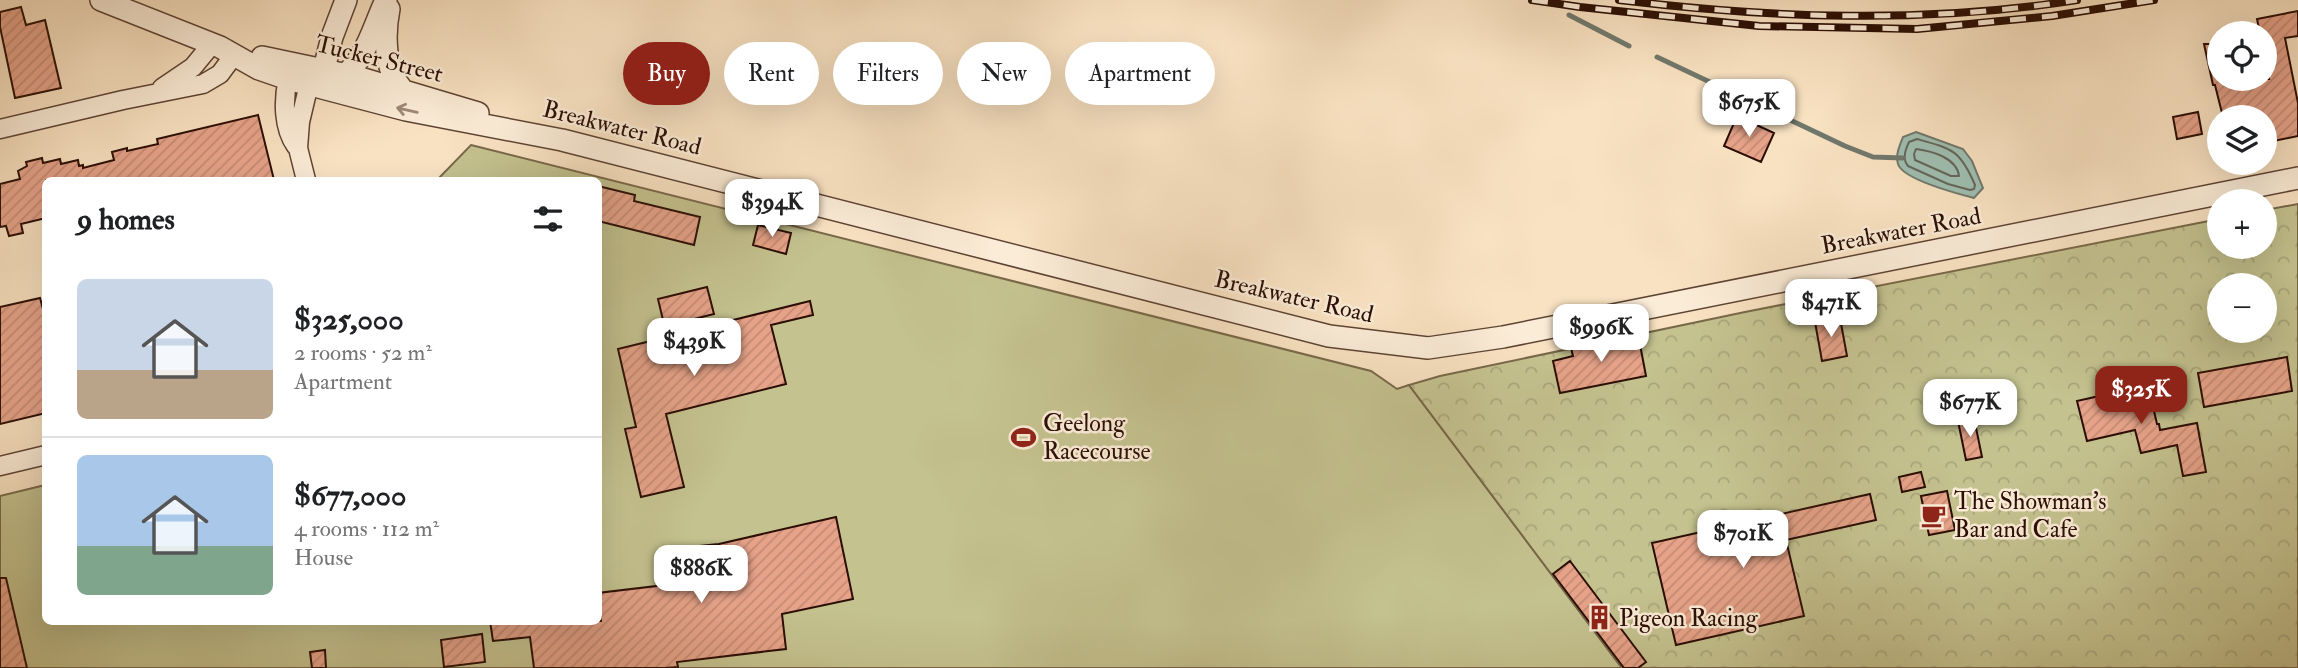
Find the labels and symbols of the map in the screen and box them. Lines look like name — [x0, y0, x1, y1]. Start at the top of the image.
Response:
street label: Tucker Street — [312, 28, 446, 90]
pin: $675K — [1700, 80, 1798, 139]
street label: Breakwater Road — [540, 93, 705, 163]
one-way arrow — [396, 103, 419, 116]
pin: $394K — [723, 180, 821, 239]
street label: Breakwater Road — [1818, 200, 1984, 262]
street label: Breakwater Road — [1211, 264, 1377, 330]
pin: $471K — [1782, 280, 1880, 339]
pin: $996K — [1552, 304, 1650, 364]
pin: $439K — [645, 318, 743, 378]
pin: $325K — [2092, 366, 2190, 426]
pin: $677K — [1921, 380, 2019, 439]
place label: Geelong Racecourse — [1043, 408, 1151, 467]
sports icon: Geelong Racecourse — [1009, 423, 1037, 451]
place label: The Showman's Bar and Cafe — [1954, 486, 2106, 545]
cafe icon: The Showman's Bar and Cafe — [1920, 501, 1948, 529]
pin: $701K — [1694, 510, 1792, 570]
pin: $886K — [652, 546, 750, 605]
place label: Pigeon Racing — [1619, 603, 1759, 634]
building icon: Pigeon Racing — [1585, 604, 1613, 632]

